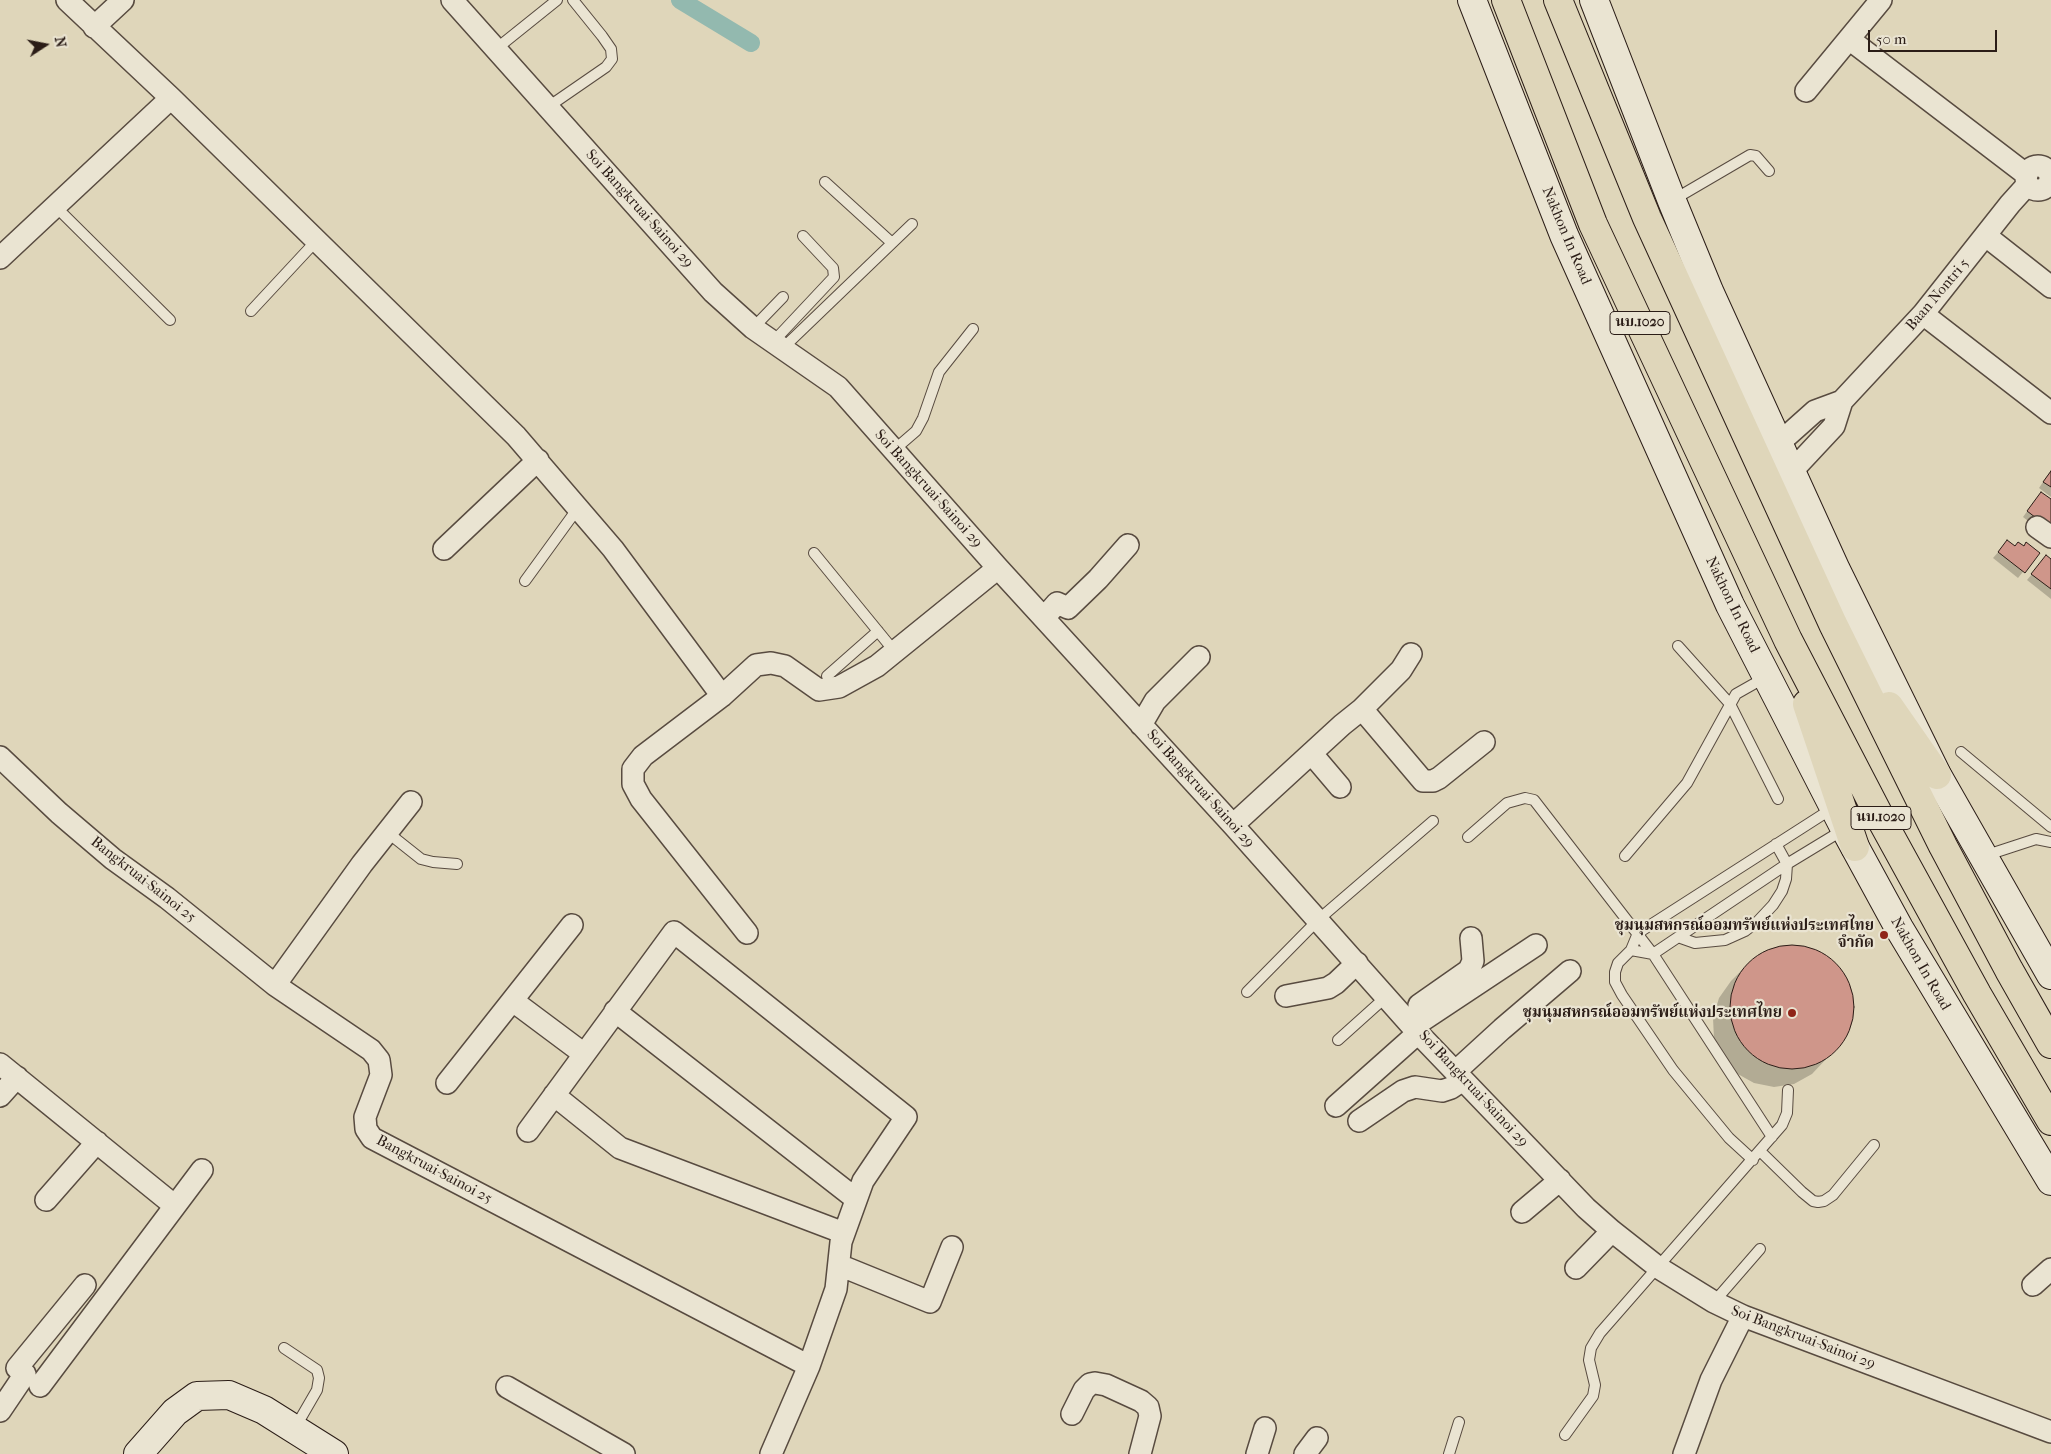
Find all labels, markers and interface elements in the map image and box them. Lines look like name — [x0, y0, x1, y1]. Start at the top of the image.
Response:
north arrow — [20, 20, 70, 70]
scale bar — [1871, 20, 2000, 52]
text: 50 m — [1876, 30, 1906, 48]
text: N — [51, 35, 70, 49]
street label: Soi Bangkruai-Sainoi 29 — [581, 146, 697, 272]
street label: Nakhon In Road — [1537, 184, 1595, 288]
street label: Baan Nontri 5 — [1903, 255, 1973, 335]
road number: นบ.1020 — [1610, 312, 1670, 334]
street label: Soi Bangkruai-Sainoi 29 — [870, 426, 986, 552]
street label: Nakhon In Road — [1701, 554, 1763, 656]
street label: Soi Bangkruai-Sainoi 29 — [1142, 726, 1258, 852]
road number: นบ.1020 — [1851, 806, 1911, 830]
street label: Bangkruai-Sainoi 25 — [87, 833, 199, 927]
street label: Nakhon In Road — [1886, 914, 1954, 1014]
place label: ชุมนุมสหกรณ์ออมทรัพย์แห่งประเทศไทย จำกัด — [1615, 917, 1874, 952]
marker: ชุมนุมสหกรณ์ออมทรัพย์แห่งประเทศไทย จำกัด — [1878, 929, 1890, 941]
place label: ชุมนุมสหกรณ์ออมทรัพย์แห่งประเทศไทย — [1523, 1004, 1782, 1022]
marker: ชุมนุมสหกรณ์ออมทรัพย์แห่งประเทศไทย — [1786, 1007, 1798, 1019]
street label: Soi Bangkruai-Sainoi 29 — [1414, 1027, 1532, 1151]
street label: Bangkruai-Sainoi 25 — [373, 1132, 495, 1208]
street label: Soi Bangkruai-Sainoi 29 — [1728, 1302, 1878, 1374]

